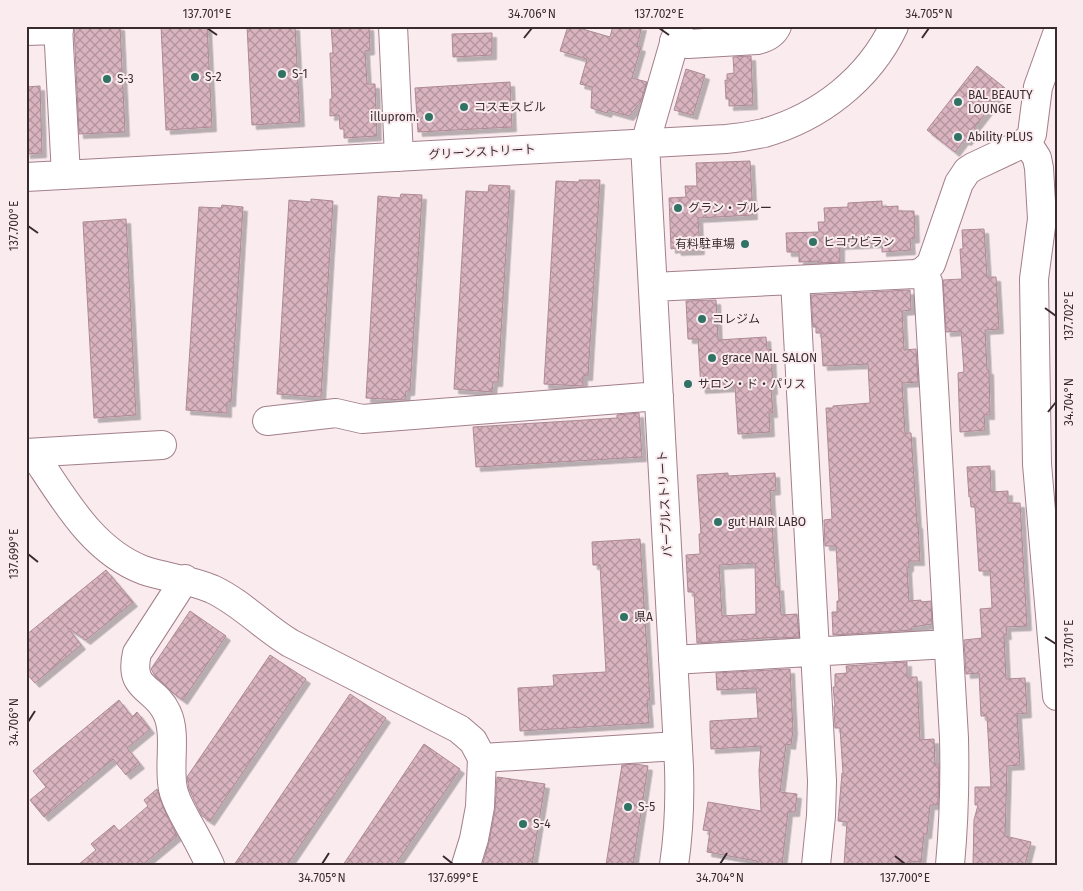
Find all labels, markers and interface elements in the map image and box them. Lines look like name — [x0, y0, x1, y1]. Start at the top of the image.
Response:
text: 137.701°E — [183, 7, 231, 21]
text: 34.706°N — [508, 7, 556, 21]
text: 137.702°E — [634, 7, 684, 21]
text: 34.705°N — [905, 7, 953, 21]
place label: S-1 — [292, 67, 308, 81]
marker: S-1 — [276, 68, 288, 80]
place label: S-2 — [205, 70, 222, 84]
marker: S-2 — [189, 71, 201, 83]
place label: S-3 — [117, 72, 134, 86]
marker: S-3 — [101, 73, 113, 85]
place label: BAL BEAUTY LOUNGE — [968, 88, 1033, 116]
marker: BAL BEAUTY LOUNGE — [952, 96, 964, 108]
place label: コスモスビル — [474, 100, 546, 114]
marker: コスモスビル — [458, 101, 470, 113]
place label: illuprom. — [370, 110, 419, 124]
marker: illuprom. — [423, 111, 435, 123]
place label: Ability PLUS — [968, 130, 1033, 144]
marker: Ability PLUS — [952, 131, 964, 143]
street label: グリーンストリート — [428, 142, 536, 162]
text: 137.700°E — [7, 201, 21, 251]
place label: グラン・ブルー — [688, 201, 772, 215]
marker: グラン・ブルー — [672, 202, 684, 214]
place label: ヒコウビラン — [823, 235, 895, 249]
marker: ヒコウビラン — [807, 236, 819, 248]
place label: 有料駐車場 — [675, 237, 735, 251]
marker: 有料駐車場 — [739, 238, 751, 250]
text: 137.702°E — [1062, 291, 1076, 341]
place label: コレジム — [712, 312, 760, 326]
marker: コレジム — [696, 313, 708, 325]
place label: grace NAIL SALON — [722, 351, 817, 365]
marker: grace NAIL SALON — [706, 352, 718, 364]
place label: サロン・ド・パリス — [698, 377, 806, 391]
marker: サロン・ド・パリス — [682, 378, 694, 390]
text: 34.704°N — [1062, 378, 1076, 426]
street label: パープルストリート — [655, 450, 675, 558]
place label: gut HAIR LABO — [728, 515, 806, 529]
marker: gut HAIR LABO — [712, 516, 724, 528]
text: 137.699°E — [7, 529, 21, 579]
place label: 県A — [634, 610, 653, 624]
marker: 県A — [618, 611, 630, 623]
text: 137.701°E — [1062, 620, 1076, 668]
text: 34.706°N — [7, 698, 21, 746]
place label: S-5 — [638, 800, 655, 814]
marker: S-5 — [622, 801, 634, 813]
place label: S-4 — [533, 817, 551, 831]
marker: S-4 — [517, 818, 529, 830]
text: 34.705°N — [298, 871, 346, 885]
text: 137.699°E — [428, 871, 478, 885]
text: 34.704°N — [696, 871, 744, 885]
text: 137.700°E — [880, 871, 930, 885]

